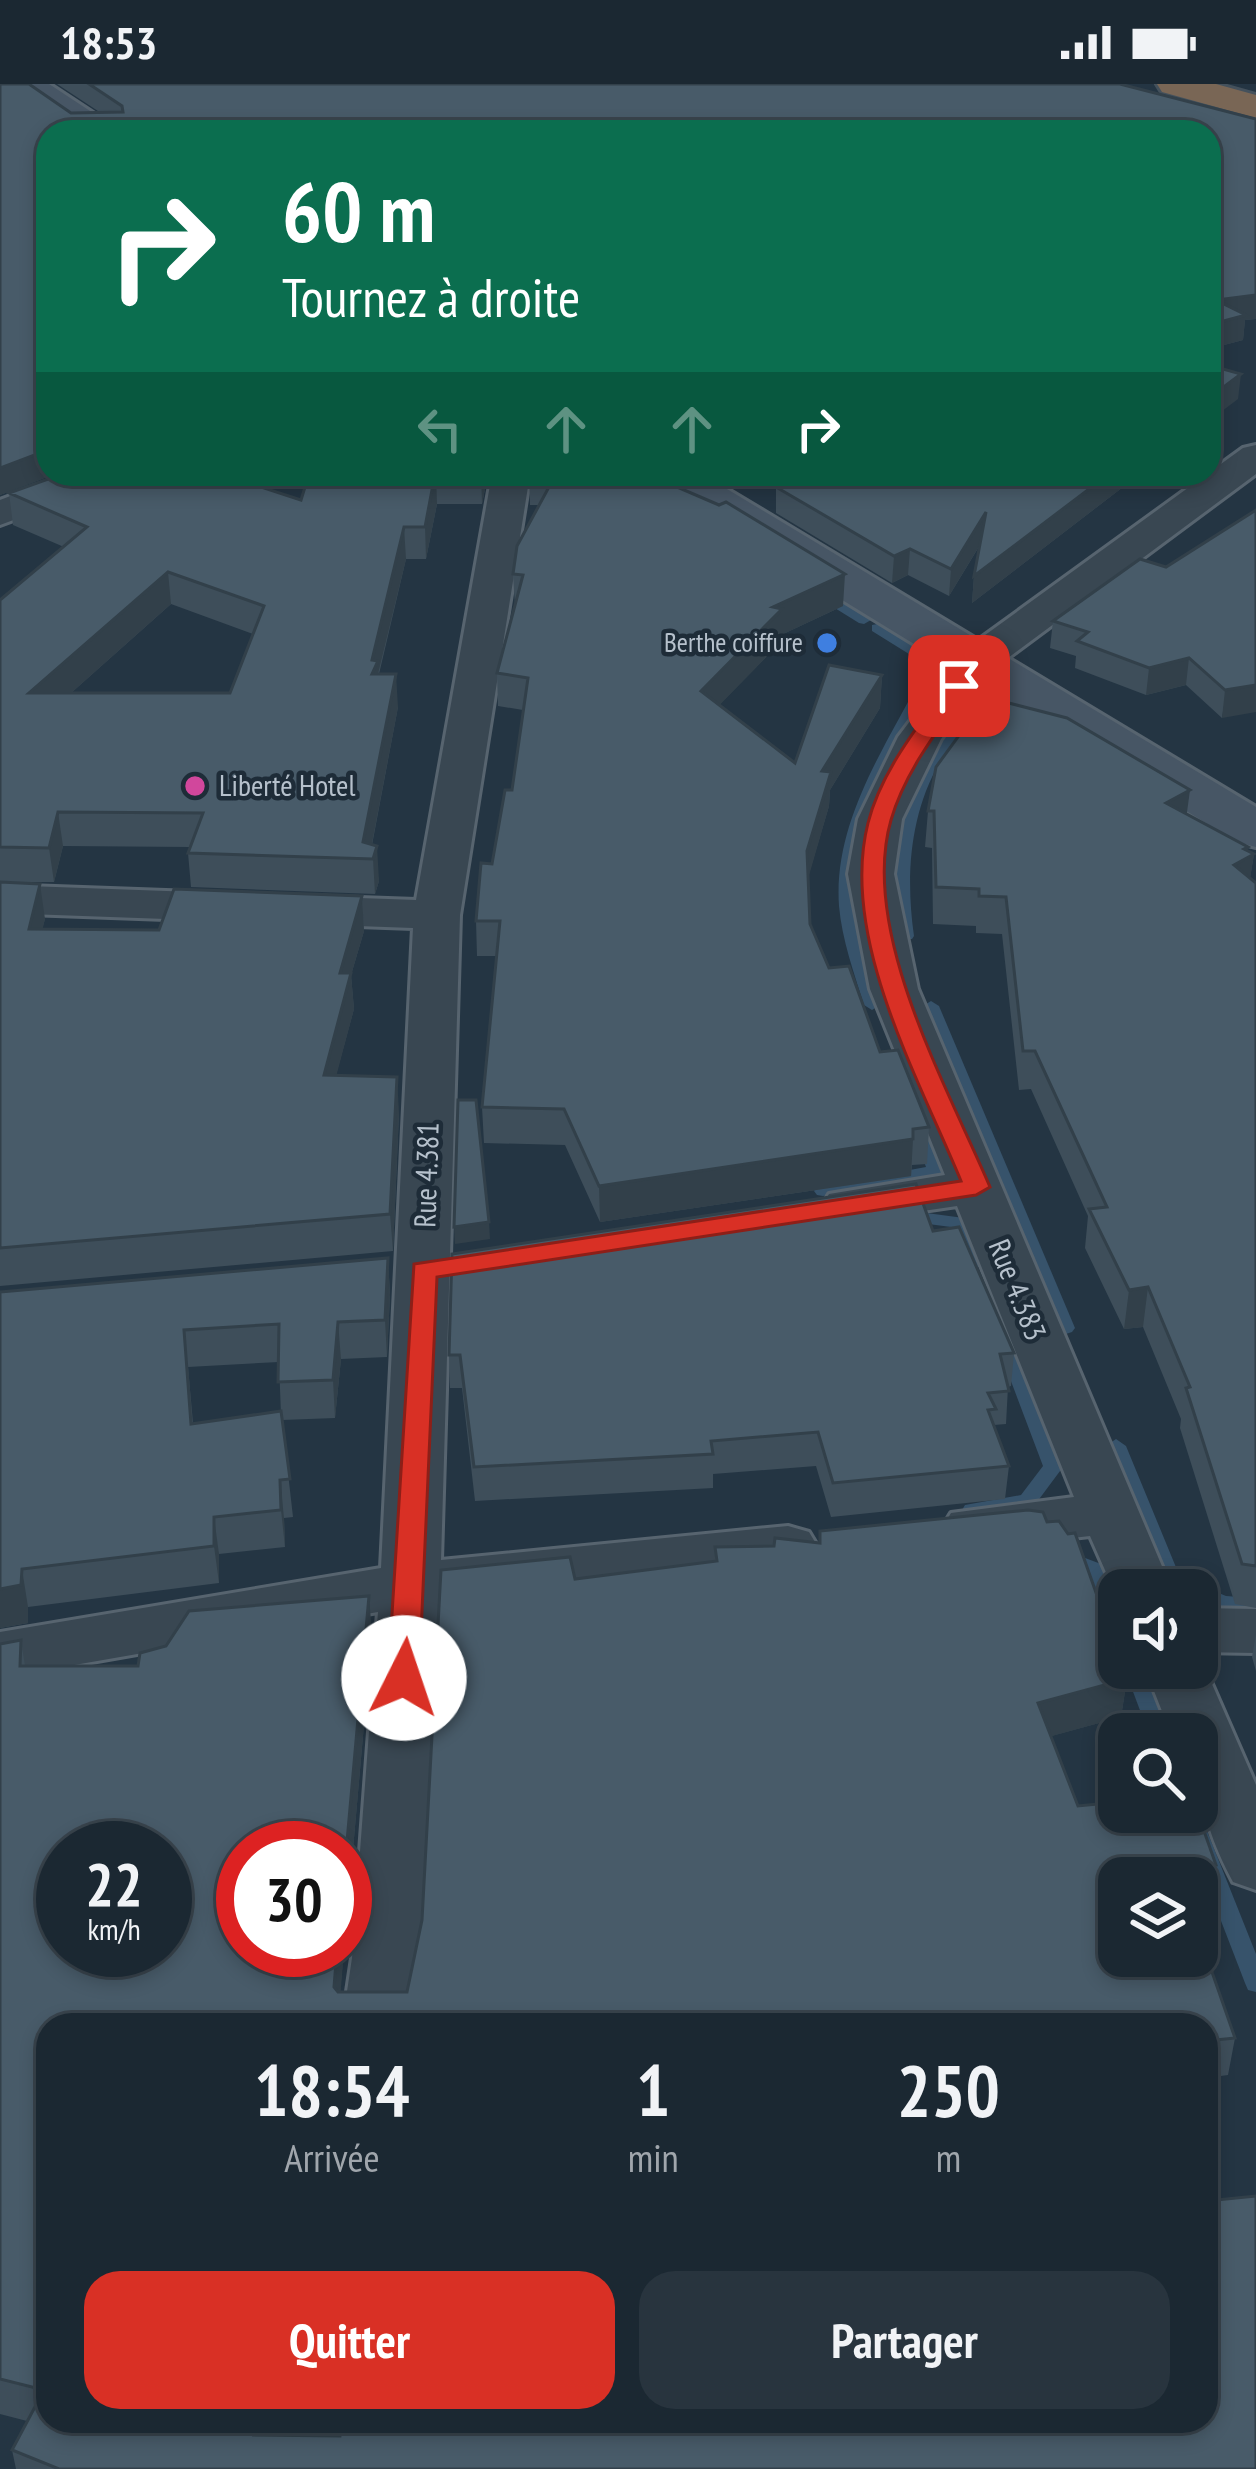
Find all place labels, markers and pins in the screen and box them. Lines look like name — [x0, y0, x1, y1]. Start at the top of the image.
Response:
place label: Berthe coiffure — [664, 625, 803, 659]
marker: Berthe coiffure — [814, 630, 840, 656]
pin — [908, 635, 1010, 737]
place label: Liberté Hotel — [219, 765, 356, 804]
marker: Liberté Hotel — [182, 773, 208, 799]

